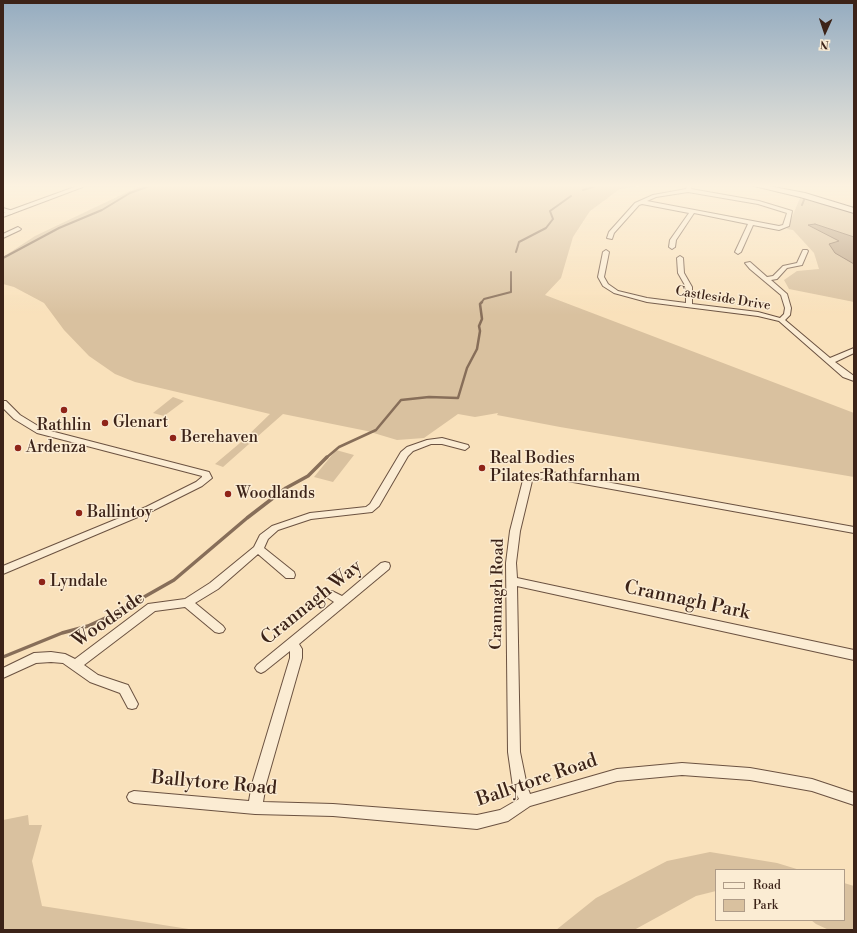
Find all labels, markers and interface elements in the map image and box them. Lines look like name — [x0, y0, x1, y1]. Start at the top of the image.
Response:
north arrow — [805, 12, 845, 52]
text: N — [820, 37, 829, 51]
street label: Castleside Drive — [674, 284, 772, 314]
marker: Rathlin — [59, 405, 69, 415]
place label: Glenart — [113, 413, 168, 433]
place label: Rathlin — [37, 416, 91, 436]
marker: Glenart — [100, 418, 110, 428]
place label: Berehaven — [181, 428, 258, 448]
marker: Berehaven — [168, 433, 178, 443]
place label: Ardenza — [26, 438, 86, 458]
marker: Ardenza — [13, 443, 23, 453]
place label: Real Bodies Pilates Rathfarnham — [490, 449, 640, 487]
marker: Real Bodies Pilates Rathfarnham — [477, 463, 487, 473]
place label: Woodlands — [236, 484, 315, 504]
marker: Woodlands — [223, 489, 233, 499]
place label: Ballintoy — [87, 503, 153, 523]
marker: Ballintoy — [74, 508, 84, 518]
street label: Crannagh Road — [487, 538, 509, 650]
street label: Crannagh Way — [257, 555, 367, 651]
place label: Lyndale — [50, 572, 108, 592]
marker: Lyndale — [37, 577, 47, 587]
street label: Crannagh Park — [622, 577, 752, 625]
street label: Woodside — [68, 587, 150, 653]
street label: Ballytore Road — [474, 750, 600, 812]
street label: Ballytore Road — [150, 767, 278, 801]
legend — [715, 869, 845, 921]
text: Road — [753, 878, 781, 893]
text: Park — [753, 898, 778, 913]

